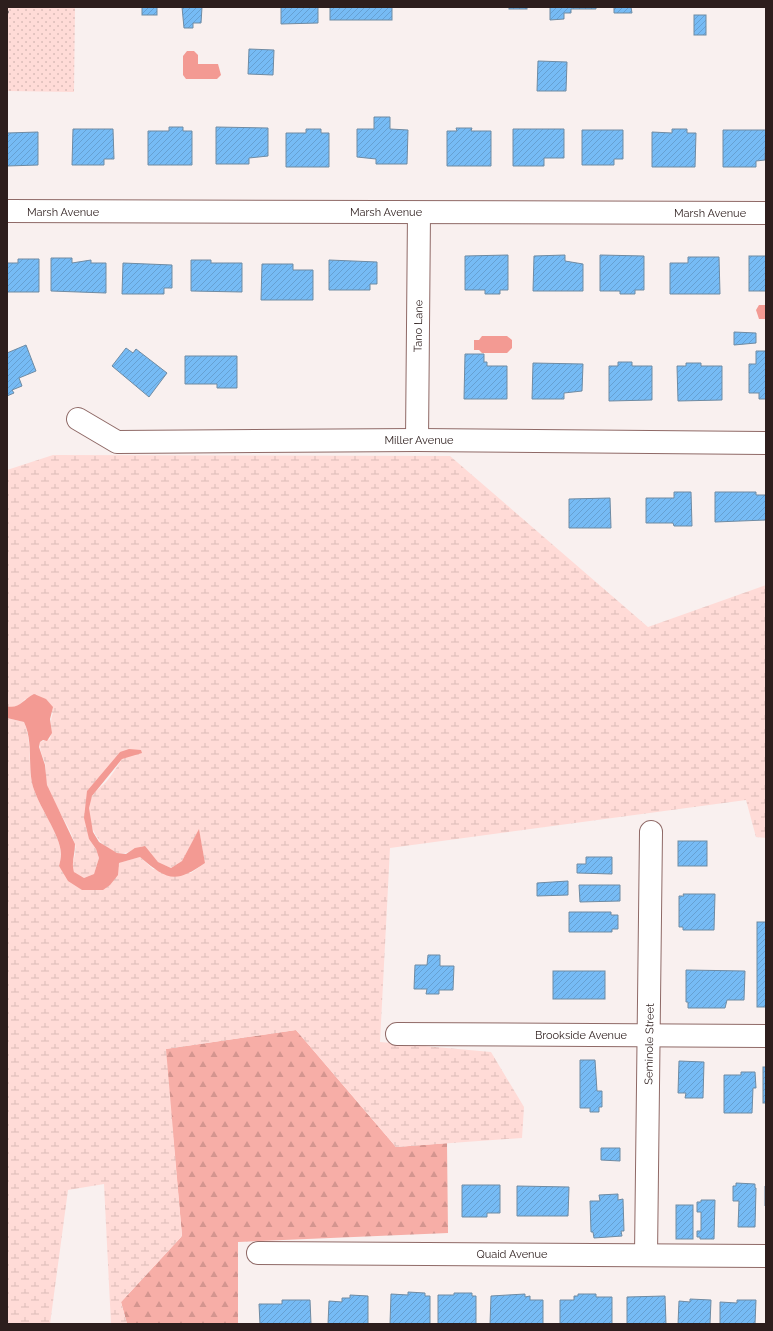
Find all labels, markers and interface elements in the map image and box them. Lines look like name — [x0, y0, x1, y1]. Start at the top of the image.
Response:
street label: Marsh Avenue — [27, 206, 100, 219]
street label: Marsh Avenue — [350, 206, 423, 219]
street label: Marsh Avenue — [674, 207, 747, 220]
street label: Tano Lane — [412, 299, 425, 352]
street label: Miller Avenue — [384, 434, 454, 447]
street label: Seminole Street — [642, 1003, 657, 1085]
street label: Brookside Avenue — [535, 1029, 628, 1042]
street label: Quaid Avenue — [476, 1248, 548, 1261]

